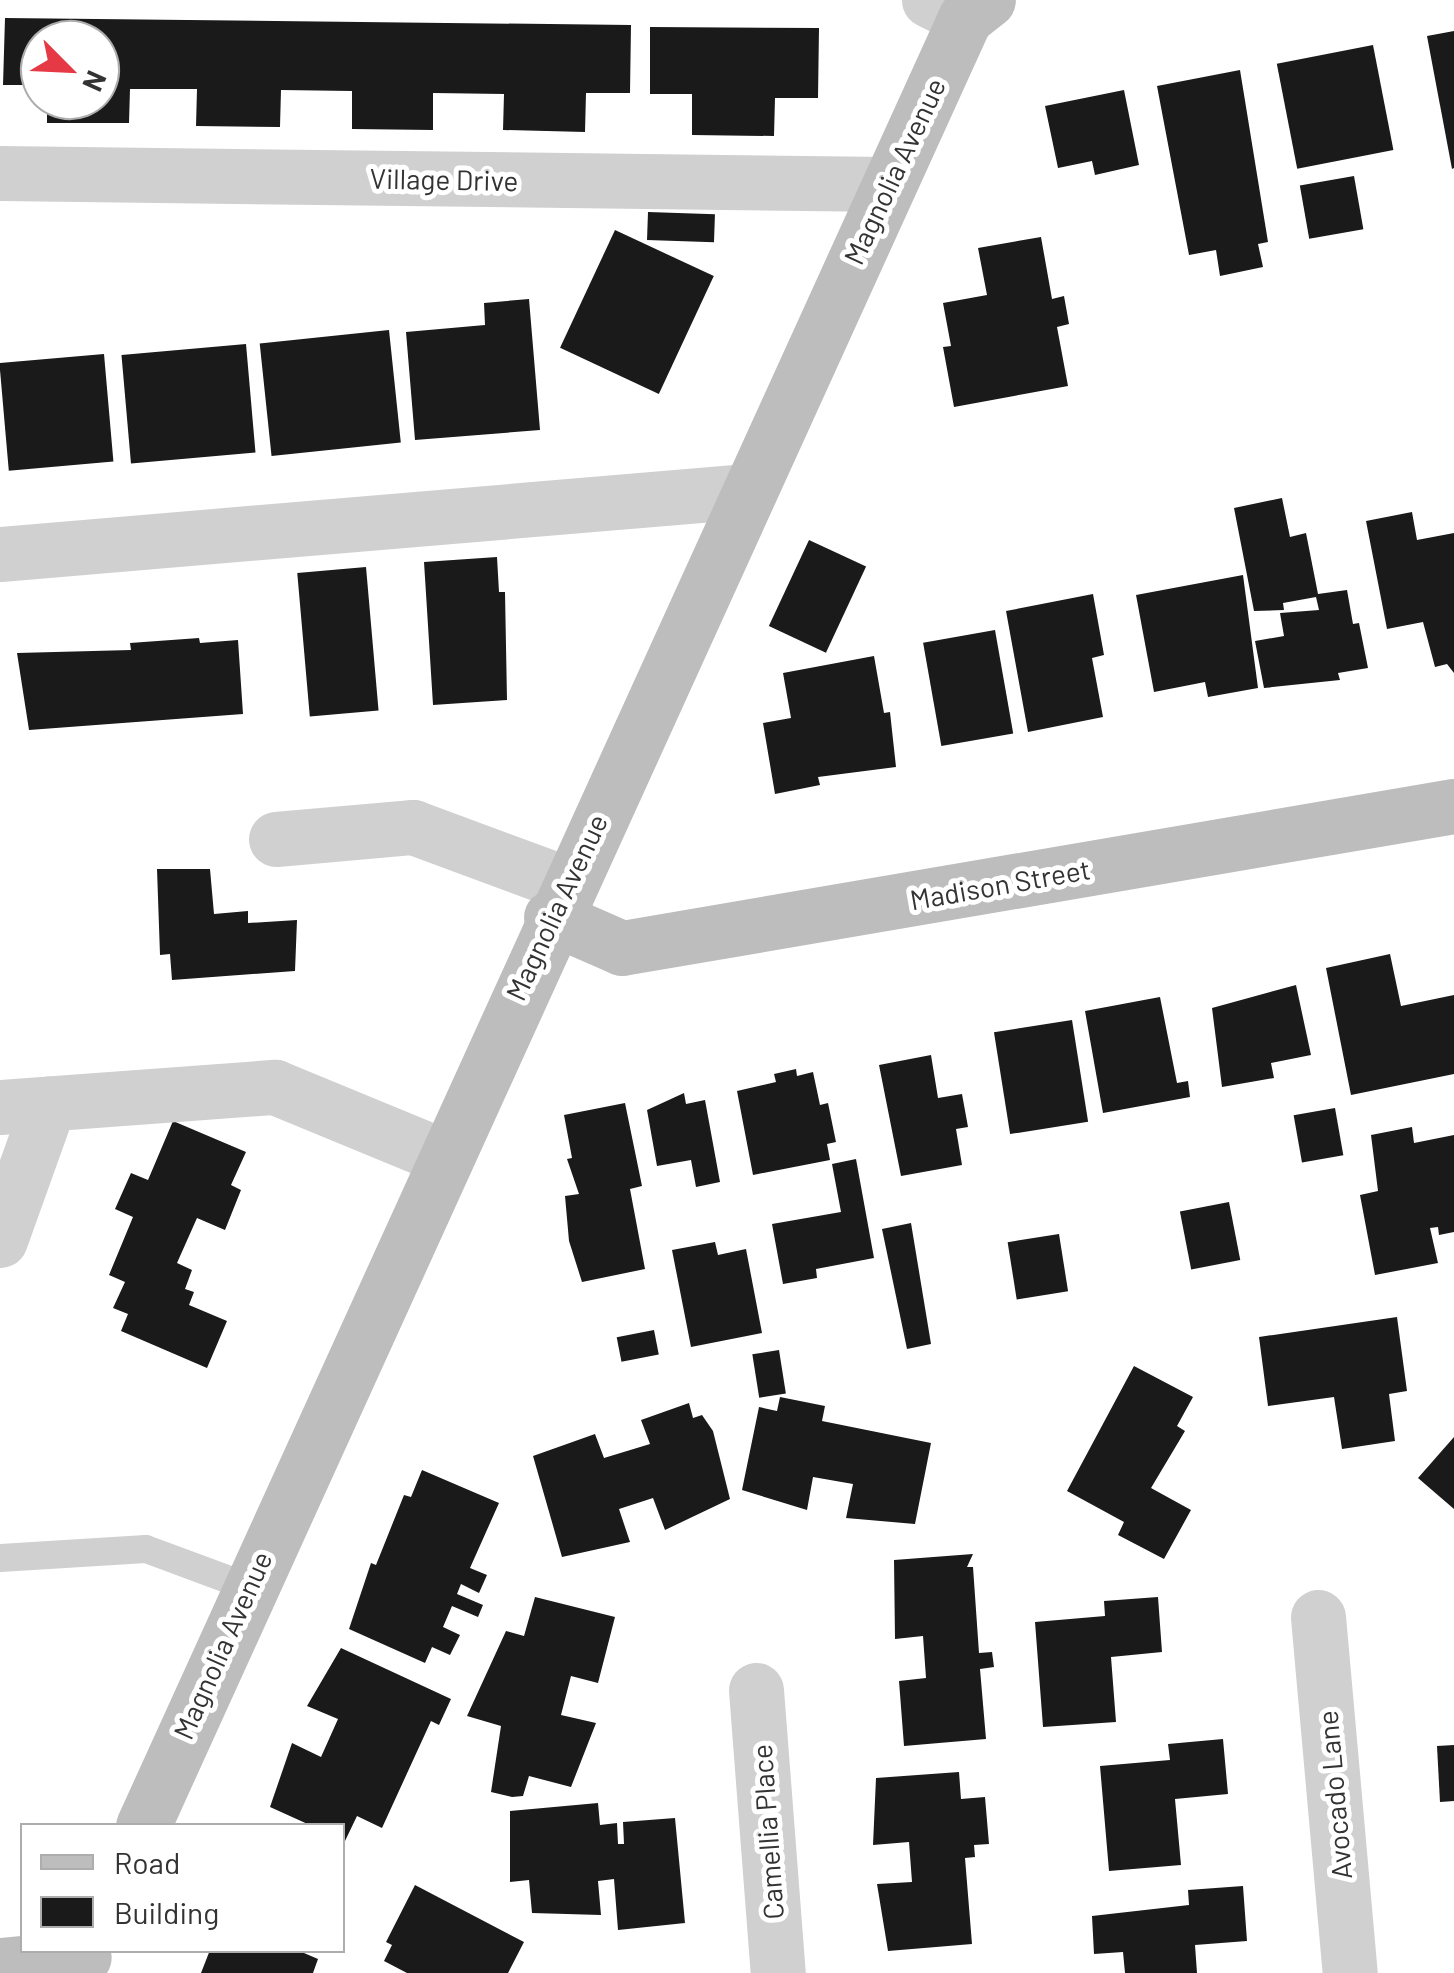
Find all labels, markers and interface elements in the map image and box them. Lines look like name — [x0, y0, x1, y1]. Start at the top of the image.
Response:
north arrow — [20, 20, 120, 120]
text: N — [76, 66, 115, 97]
street label: Magnolia Avenue — [836, 72, 952, 270]
street label: Village Drive — [369, 161, 519, 197]
street label: Magnolia Avenue — [498, 808, 614, 1006]
street label: Madison Street — [907, 852, 1093, 916]
street label: Magnolia Avenue — [166, 1546, 278, 1744]
street label: Avocado Lane — [1310, 1709, 1358, 1881]
street label: Camellia Place — [744, 1743, 790, 1921]
legend — [20, 1823, 345, 1953]
text: Road — [114, 1844, 180, 1880]
text: Building — [114, 1894, 219, 1930]

